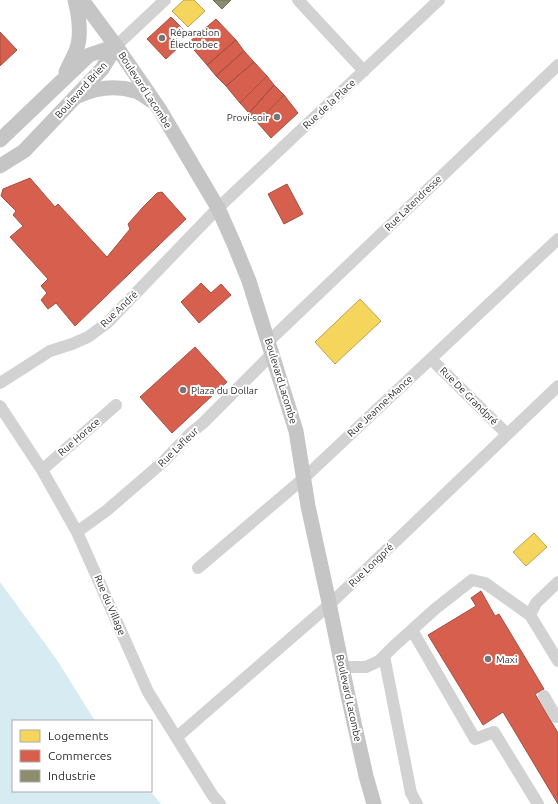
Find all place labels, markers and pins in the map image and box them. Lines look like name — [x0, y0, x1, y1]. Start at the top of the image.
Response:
place label: Réparation Électrobec — [170, 27, 220, 50]
marker: Réparation Électrobec — [157, 33, 167, 43]
place label: Provi-soir — [227, 112, 269, 123]
marker: Provi-soir — [272, 112, 282, 122]
marker: Plaza du Dollar — [178, 385, 188, 395]
place label: Plaza du Dollar — [191, 385, 258, 396]
marker: Maxi — [483, 654, 493, 664]
place label: Maxi — [496, 654, 517, 665]

